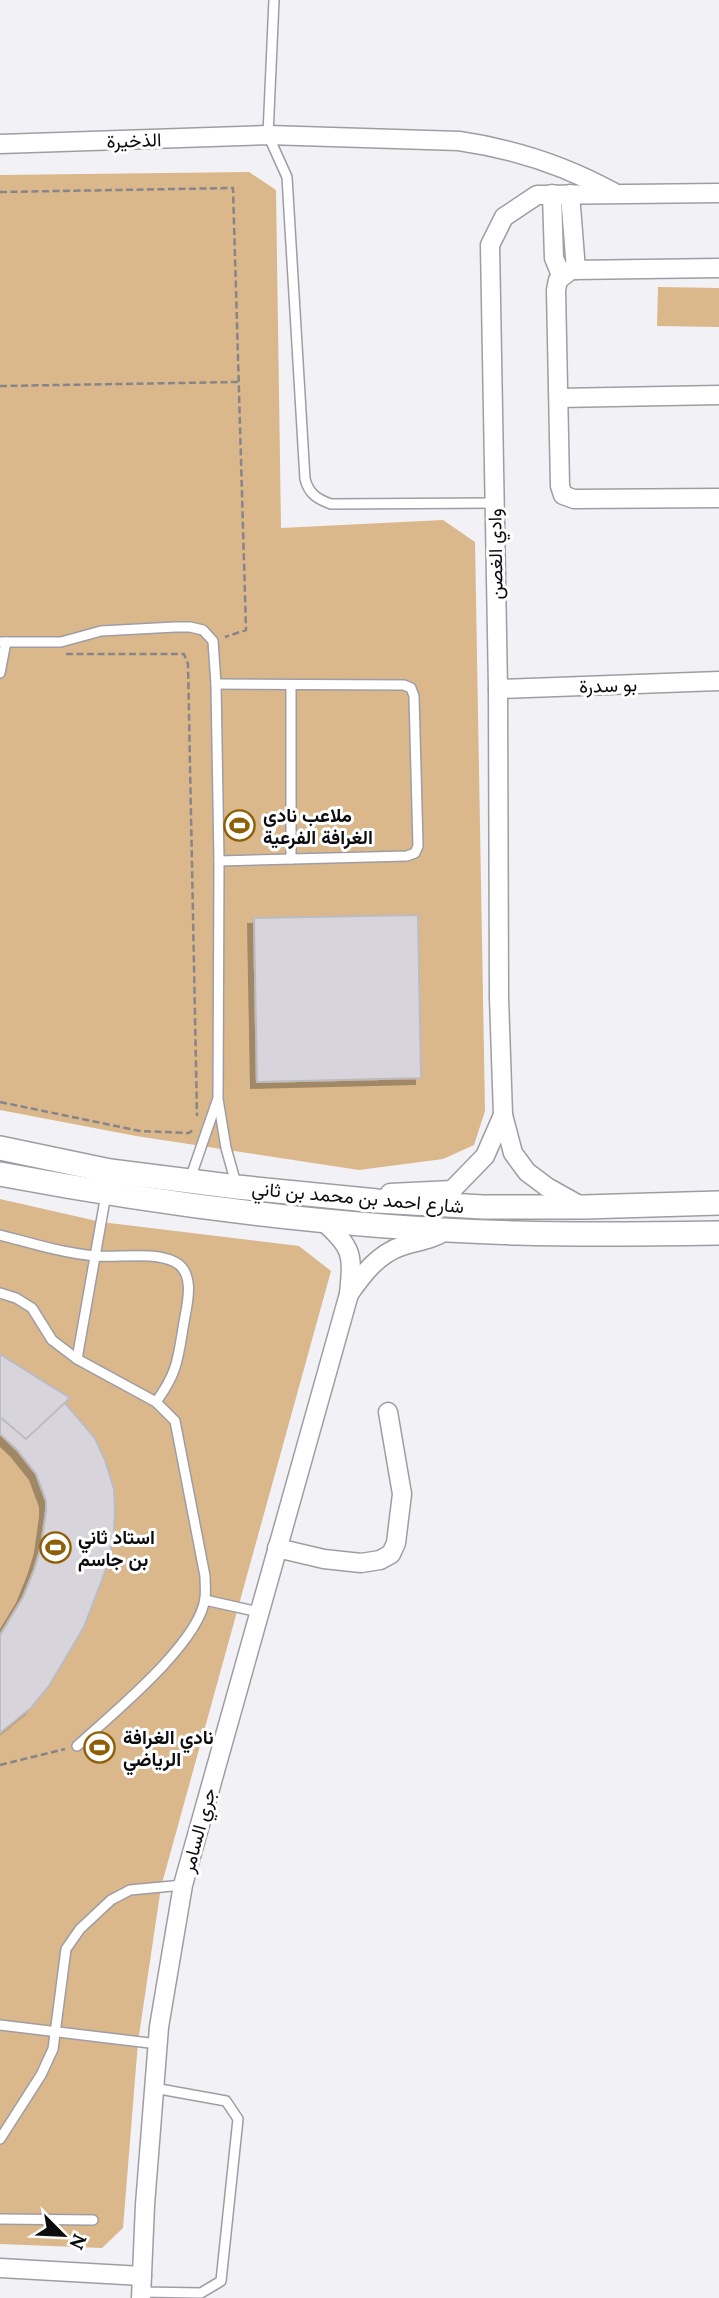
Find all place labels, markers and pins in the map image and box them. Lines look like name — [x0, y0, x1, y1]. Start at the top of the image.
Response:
place label: ملاعب نادي الغرافة الفرعية — [263, 803, 373, 850]
sports icon: ملاعب نادي الغرافة الفرعية — [223, 809, 257, 843]
place label: استاد ثاني بن جاسم — [78, 1525, 155, 1572]
sports icon: استاد ثاني بن جاسم — [38, 1531, 72, 1565]
place label: نادي الغرافة الرياضي — [123, 1725, 214, 1776]
sports icon: نادي الغرافة الرياضي — [83, 1731, 117, 1765]

